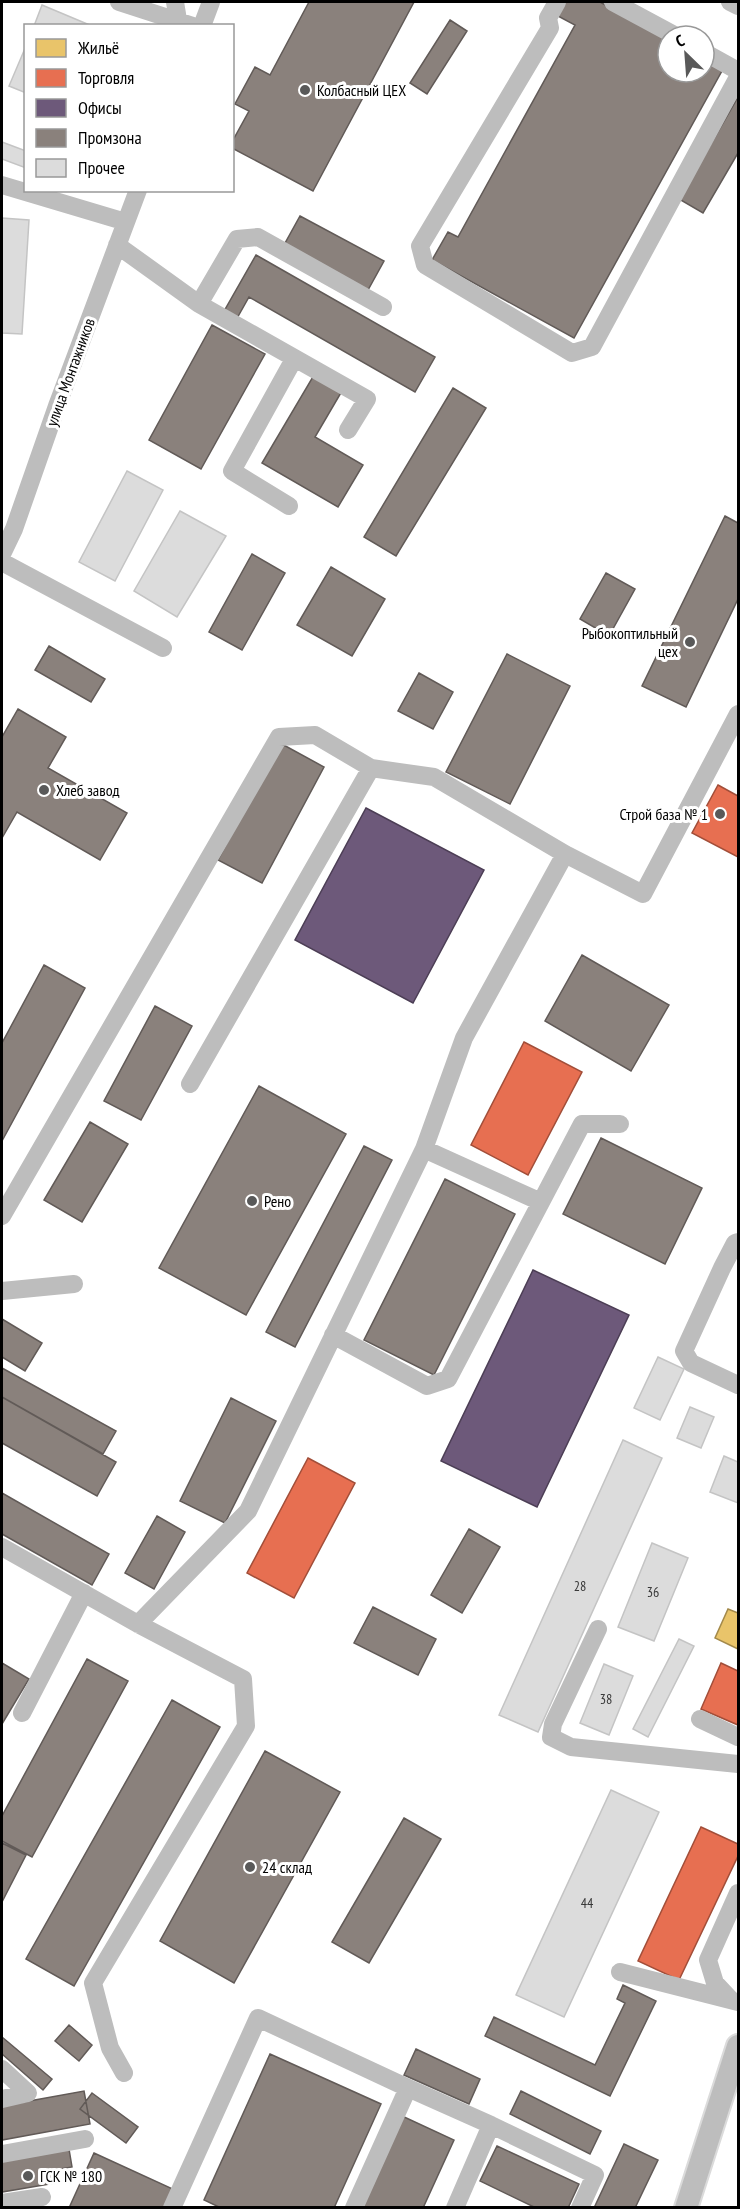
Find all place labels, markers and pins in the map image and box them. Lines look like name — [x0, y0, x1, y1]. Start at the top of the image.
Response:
place label: Колбасный ЦЕХ — [317, 80, 406, 100]
marker: Колбасный ЦЕХ — [298, 83, 312, 97]
place label: Рыбокоптильный цех — [582, 623, 678, 661]
marker: Рыбокоптильный цех — [683, 635, 697, 649]
place label: Хлеб завод — [56, 780, 120, 800]
marker: Хлеб завод — [37, 783, 51, 797]
place label: Строй база № 1 — [620, 804, 708, 824]
marker: Строй база № 1 — [713, 807, 727, 821]
place label: Рено — [264, 1191, 291, 1211]
marker: Рено — [245, 1194, 259, 1208]
place label: 24 склад — [262, 1857, 312, 1877]
marker: 24 склад — [243, 1860, 257, 1874]
place label: ГСК № 180 — [40, 2166, 102, 2186]
marker: ГСК № 180 — [21, 2169, 35, 2183]

